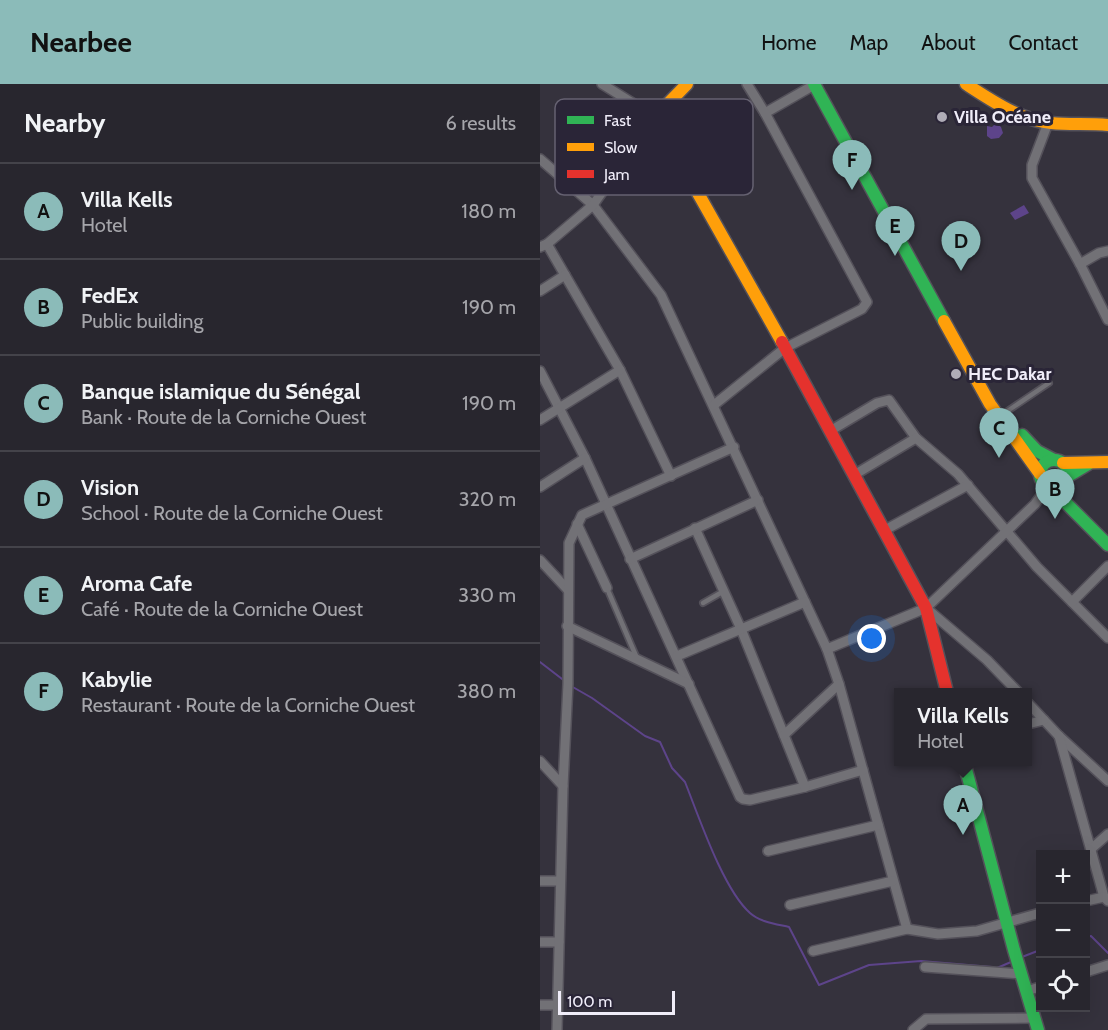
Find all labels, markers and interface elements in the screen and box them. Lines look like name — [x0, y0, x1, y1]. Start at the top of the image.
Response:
text: Nearbee — [30, 25, 132, 59]
text: Home — [761, 30, 817, 55]
text: Map — [850, 30, 888, 55]
text: About — [921, 30, 975, 55]
text: Contact — [1008, 30, 1078, 55]
legend — [555, 99, 753, 195]
place label: Villa Océane — [954, 106, 1051, 128]
text: Nearby — [24, 107, 105, 139]
marker: Villa Océane — [935, 110, 949, 124]
text: 6 results — [445, 111, 516, 135]
text: Fast — [604, 111, 632, 130]
text: Slow — [604, 138, 638, 157]
pin: F — [832, 141, 872, 190]
text: Jam — [603, 165, 630, 184]
text: Villa Kells — [81, 186, 173, 213]
text: A — [37, 199, 50, 223]
text: 180 m — [461, 199, 516, 223]
pin: E — [876, 206, 914, 256]
text: Hotel — [81, 213, 127, 237]
pin: D — [942, 222, 980, 271]
text: FedEx — [81, 282, 139, 309]
text: B — [37, 295, 50, 319]
text: 190 m — [462, 295, 516, 319]
text: Public building — [81, 309, 203, 333]
place label: HEC Dakar — [968, 363, 1052, 385]
marker: HEC Dakar — [949, 367, 963, 381]
text: Banque islamique du Sénégal — [81, 378, 361, 405]
text: C — [37, 391, 50, 415]
text: 190 m — [462, 391, 516, 415]
text: Bank · Route de la Corniche Ouest — [81, 405, 366, 429]
pin: C — [980, 408, 1018, 458]
pin: B — [1036, 470, 1074, 519]
text: Vision — [81, 474, 139, 501]
text: D — [36, 487, 51, 511]
text: 320 m — [459, 487, 516, 511]
text: School · Route de la Corniche Ouest — [81, 501, 383, 525]
text: Aroma Cafe — [81, 570, 192, 597]
text: E — [38, 583, 49, 607]
text: 330 m — [458, 583, 516, 607]
text: Café · Route de la Corniche Ouest — [81, 597, 363, 621]
your location — [857, 624, 886, 653]
text: Kabylie — [81, 666, 152, 693]
text: F — [38, 679, 49, 703]
text: 380 m — [457, 679, 516, 703]
popup — [894, 688, 1032, 766]
text: Restaurant · Route de la Corniche Ouest — [81, 693, 415, 717]
text: Villa Kells — [917, 702, 1009, 729]
text: Hotel — [917, 729, 964, 753]
pin: A — [944, 786, 982, 835]
map controls — [1036, 850, 1090, 1012]
button: + — [1036, 850, 1090, 904]
button: − — [1036, 904, 1090, 958]
button: locate — [1036, 958, 1090, 1012]
scale bar — [558, 988, 675, 1016]
text: 100 m — [567, 992, 612, 1011]

